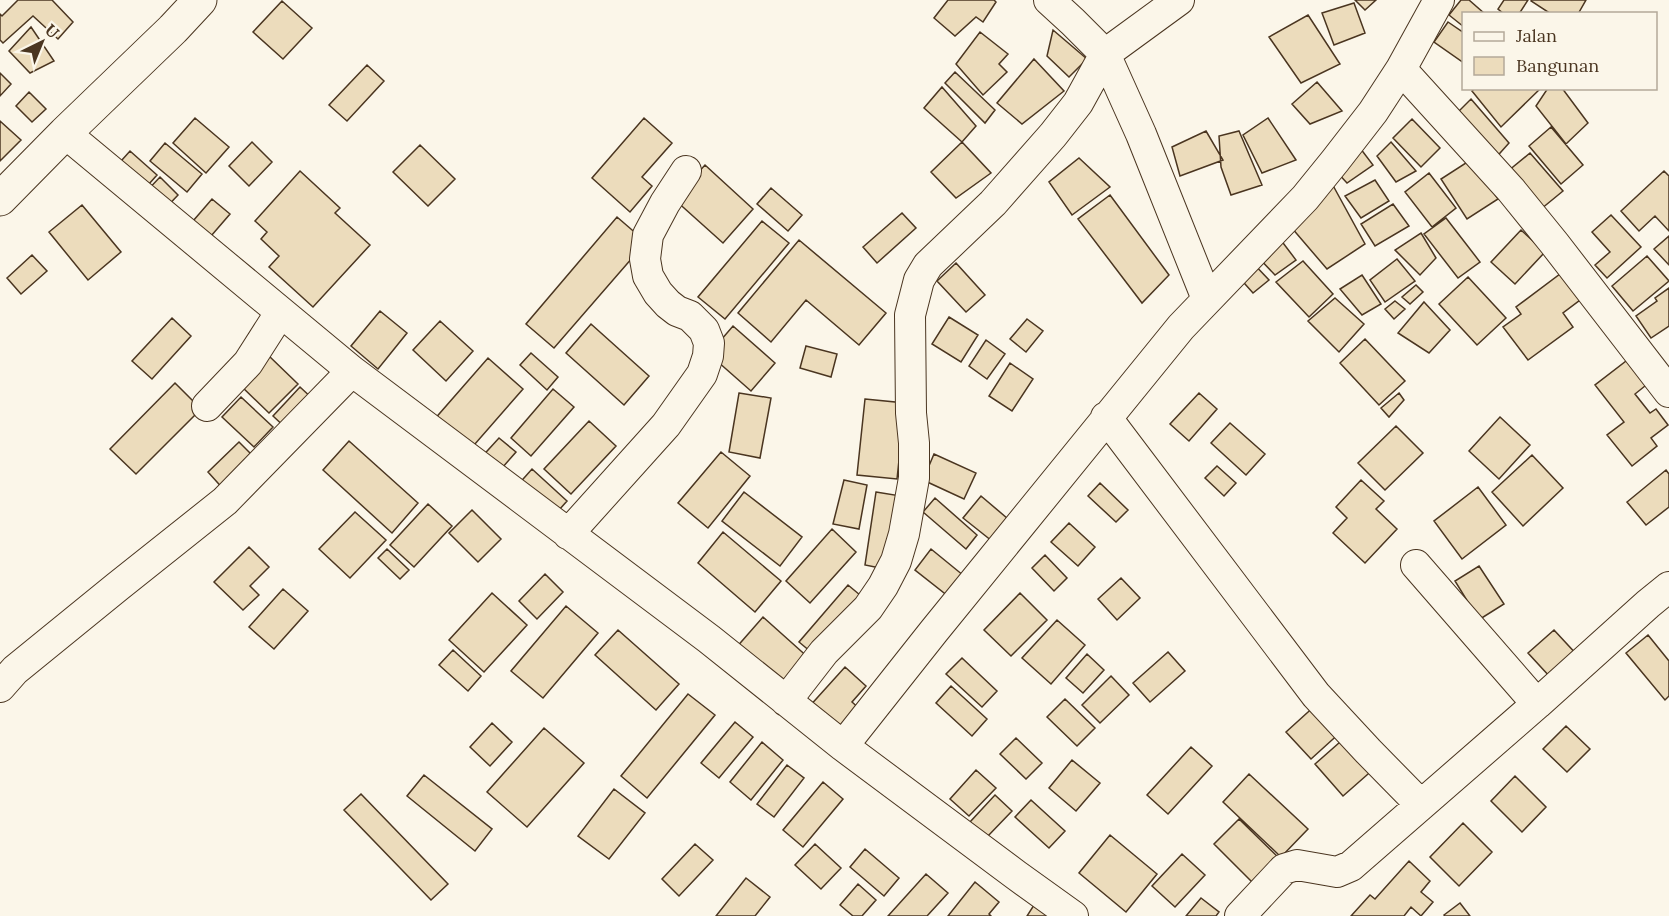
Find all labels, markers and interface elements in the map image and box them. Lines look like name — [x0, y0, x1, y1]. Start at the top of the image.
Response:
north arrow — [12, 12, 72, 72]
legend — [1462, 12, 1657, 90]
text: U — [41, 20, 64, 42]
text: Jalan — [1515, 24, 1557, 47]
text: Bangunan — [1516, 54, 1599, 77]

